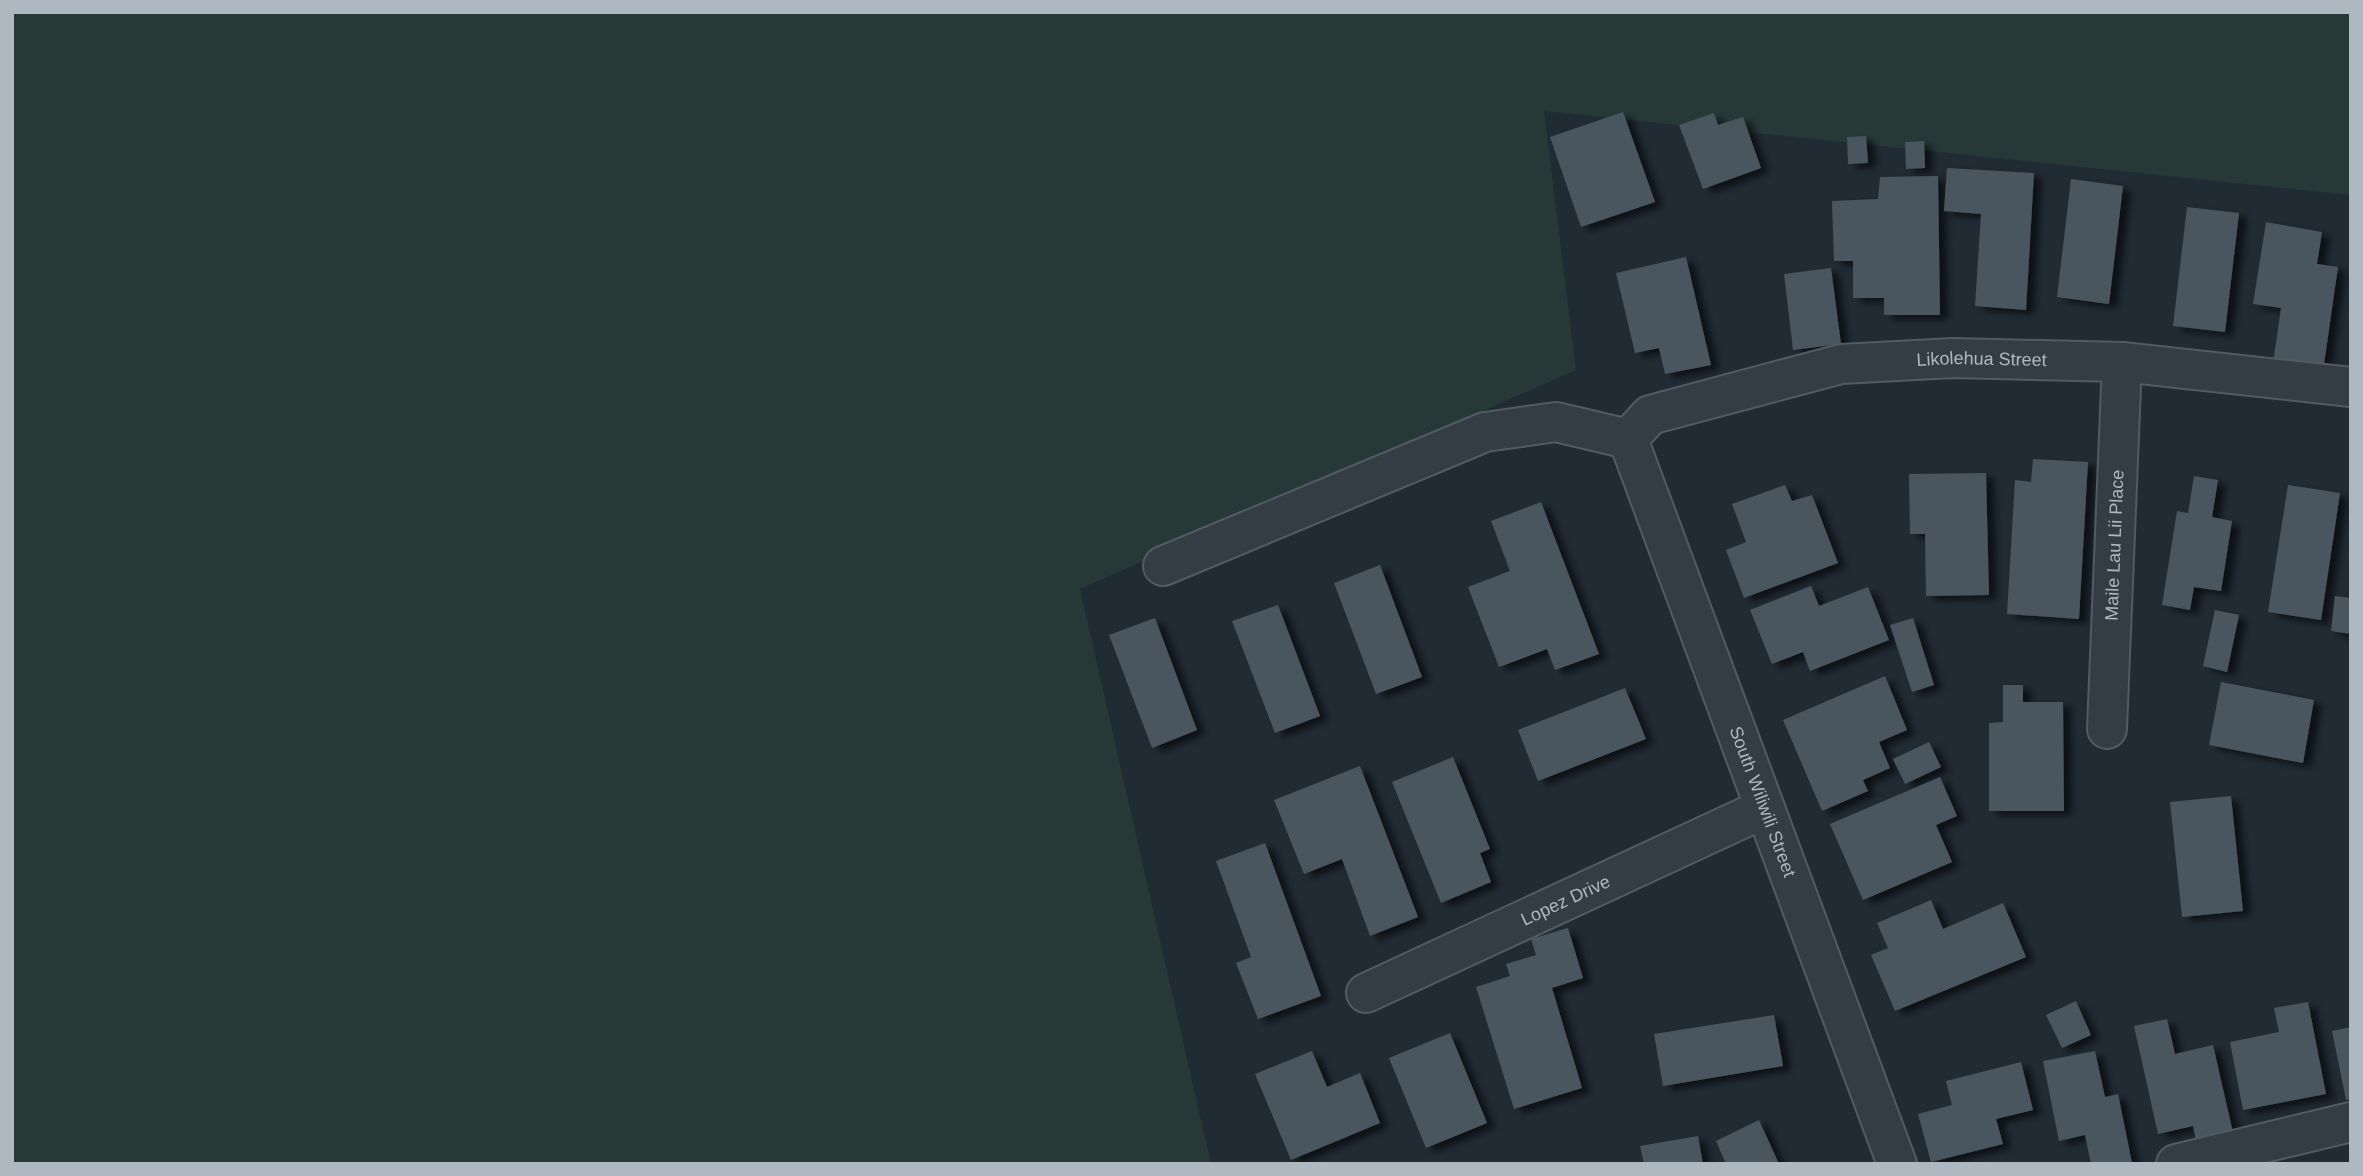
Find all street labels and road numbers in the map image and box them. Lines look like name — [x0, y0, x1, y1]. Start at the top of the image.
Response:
street label: Likolehua Street — [1916, 348, 2047, 370]
street label: Maile Lau Lii Place — [2101, 469, 2128, 621]
street label: South Wiliwili Street — [1726, 724, 1800, 880]
street label: Lopez Drive — [1518, 871, 1613, 930]

